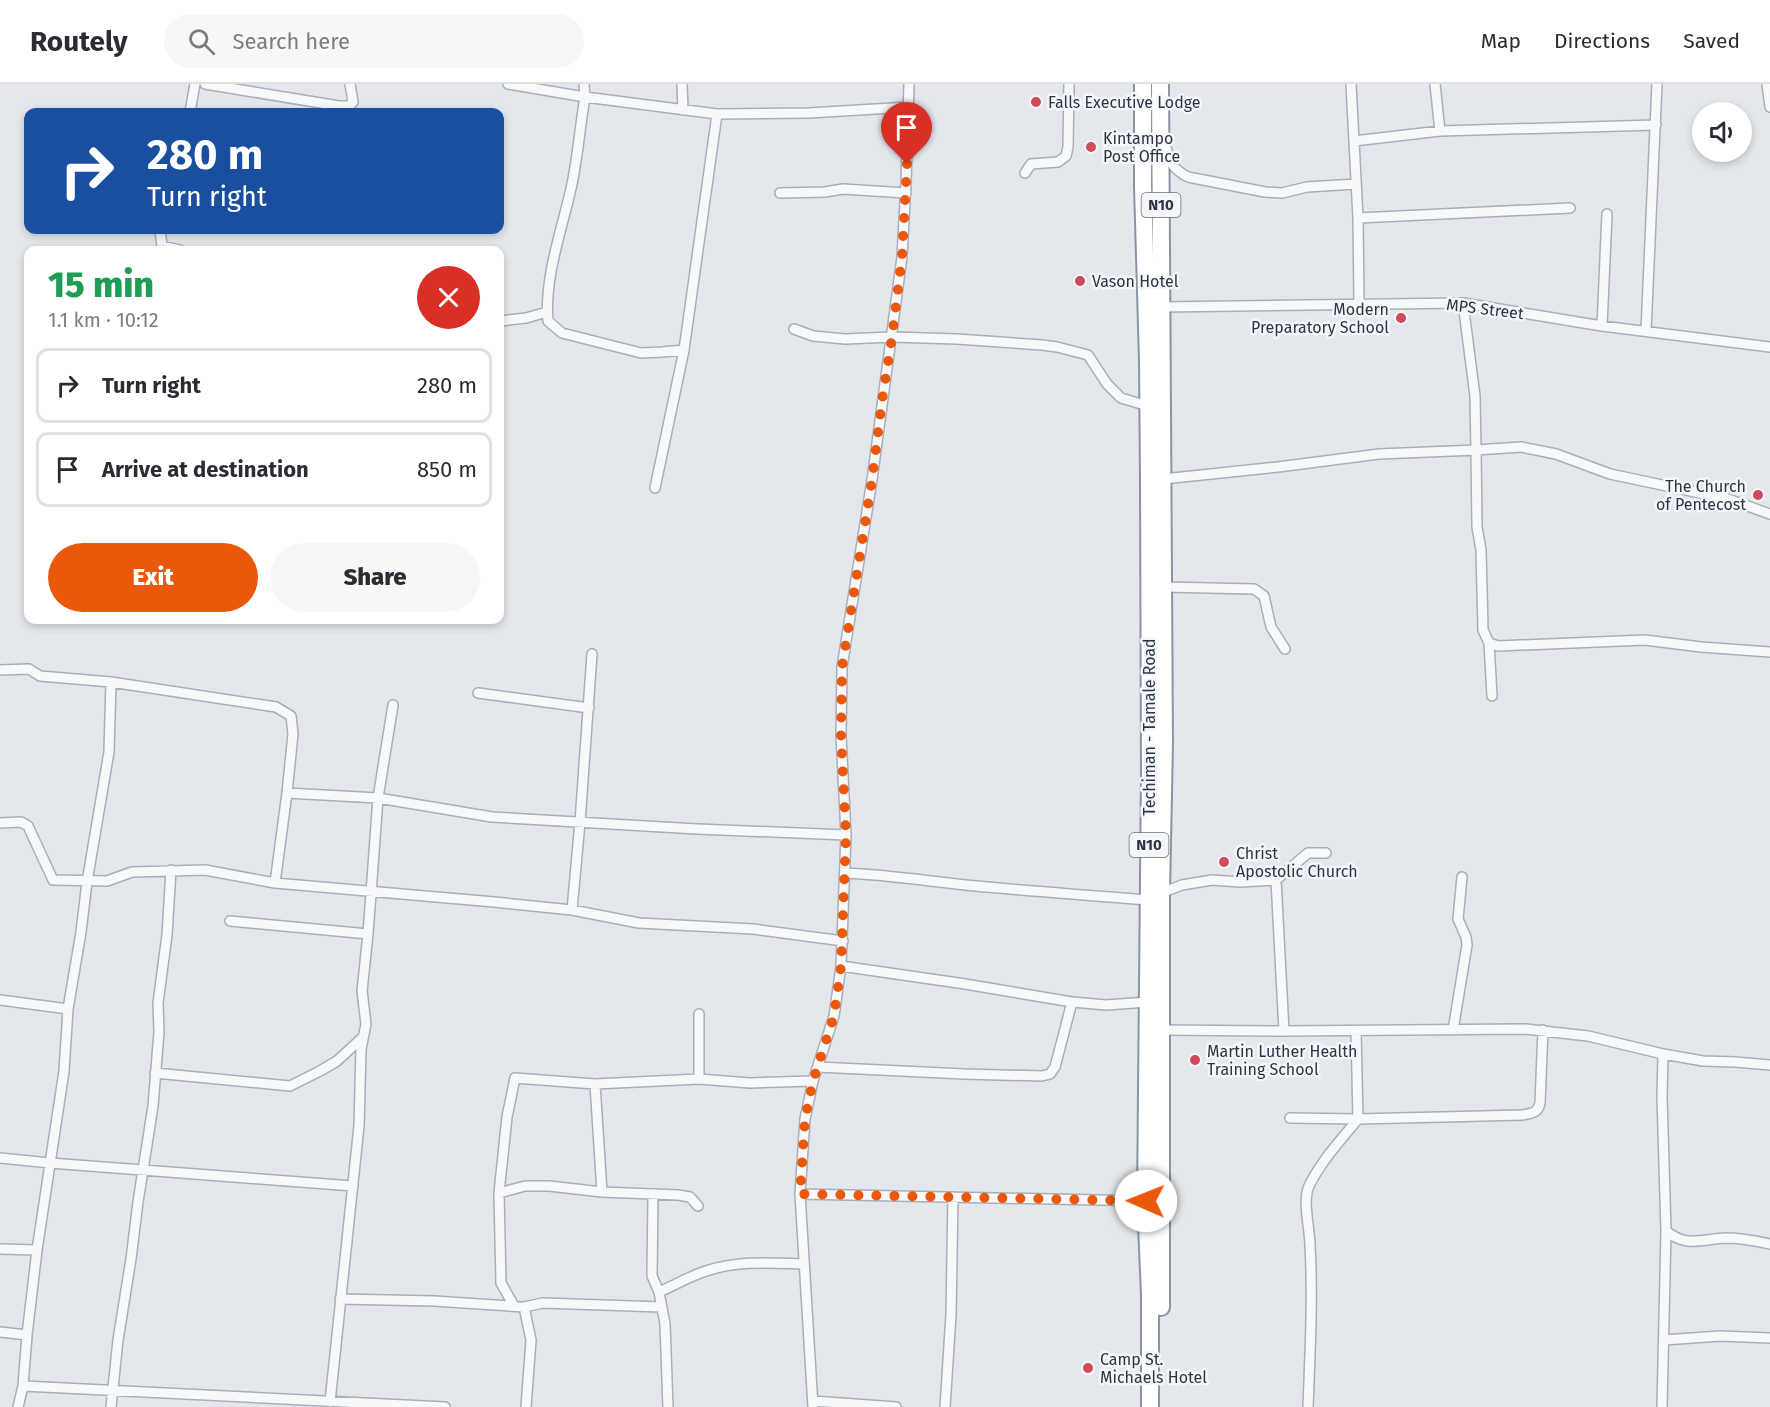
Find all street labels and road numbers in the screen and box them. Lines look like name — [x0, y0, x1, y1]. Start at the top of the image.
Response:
road number: N10 — [1142, 193, 1180, 217]
street label: MPS Street — [1445, 295, 1525, 323]
street label: Techiman - Tamale Road — [1140, 638, 1159, 816]
road number: N10 — [1130, 833, 1168, 857]

